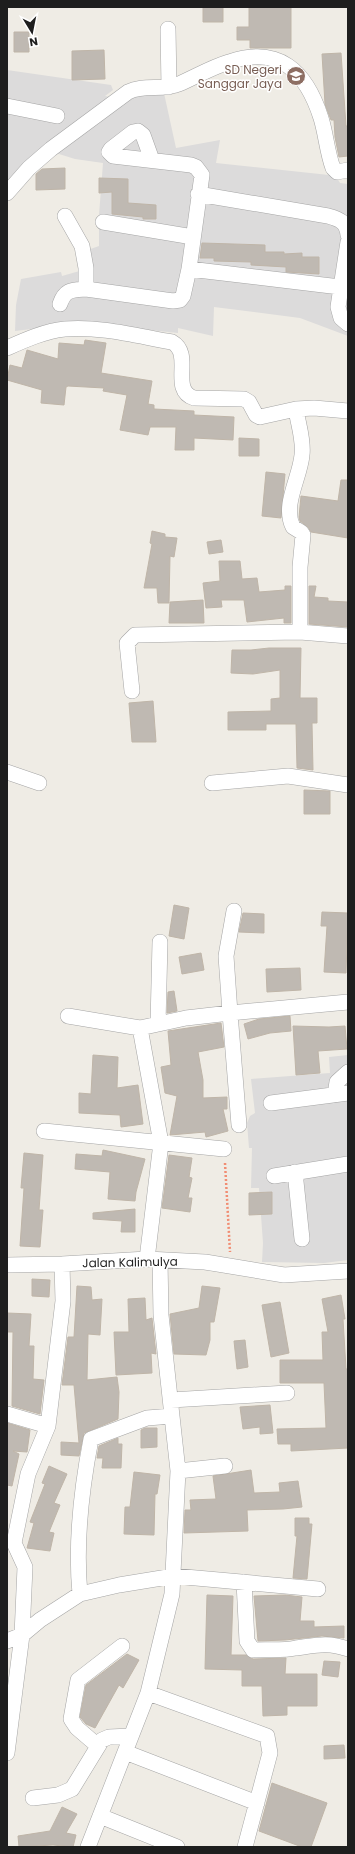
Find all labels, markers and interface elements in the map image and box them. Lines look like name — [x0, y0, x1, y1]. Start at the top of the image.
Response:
north arrow — [12, 12, 52, 52]
text: N — [28, 33, 39, 50]
place label: SD Negeri Sanggar Jaya — [198, 61, 282, 92]
school or university icon: SD Negeri Sanggar Jaya — [285, 65, 307, 87]
street label: Jalan Kalimulya — [82, 1253, 178, 1271]

